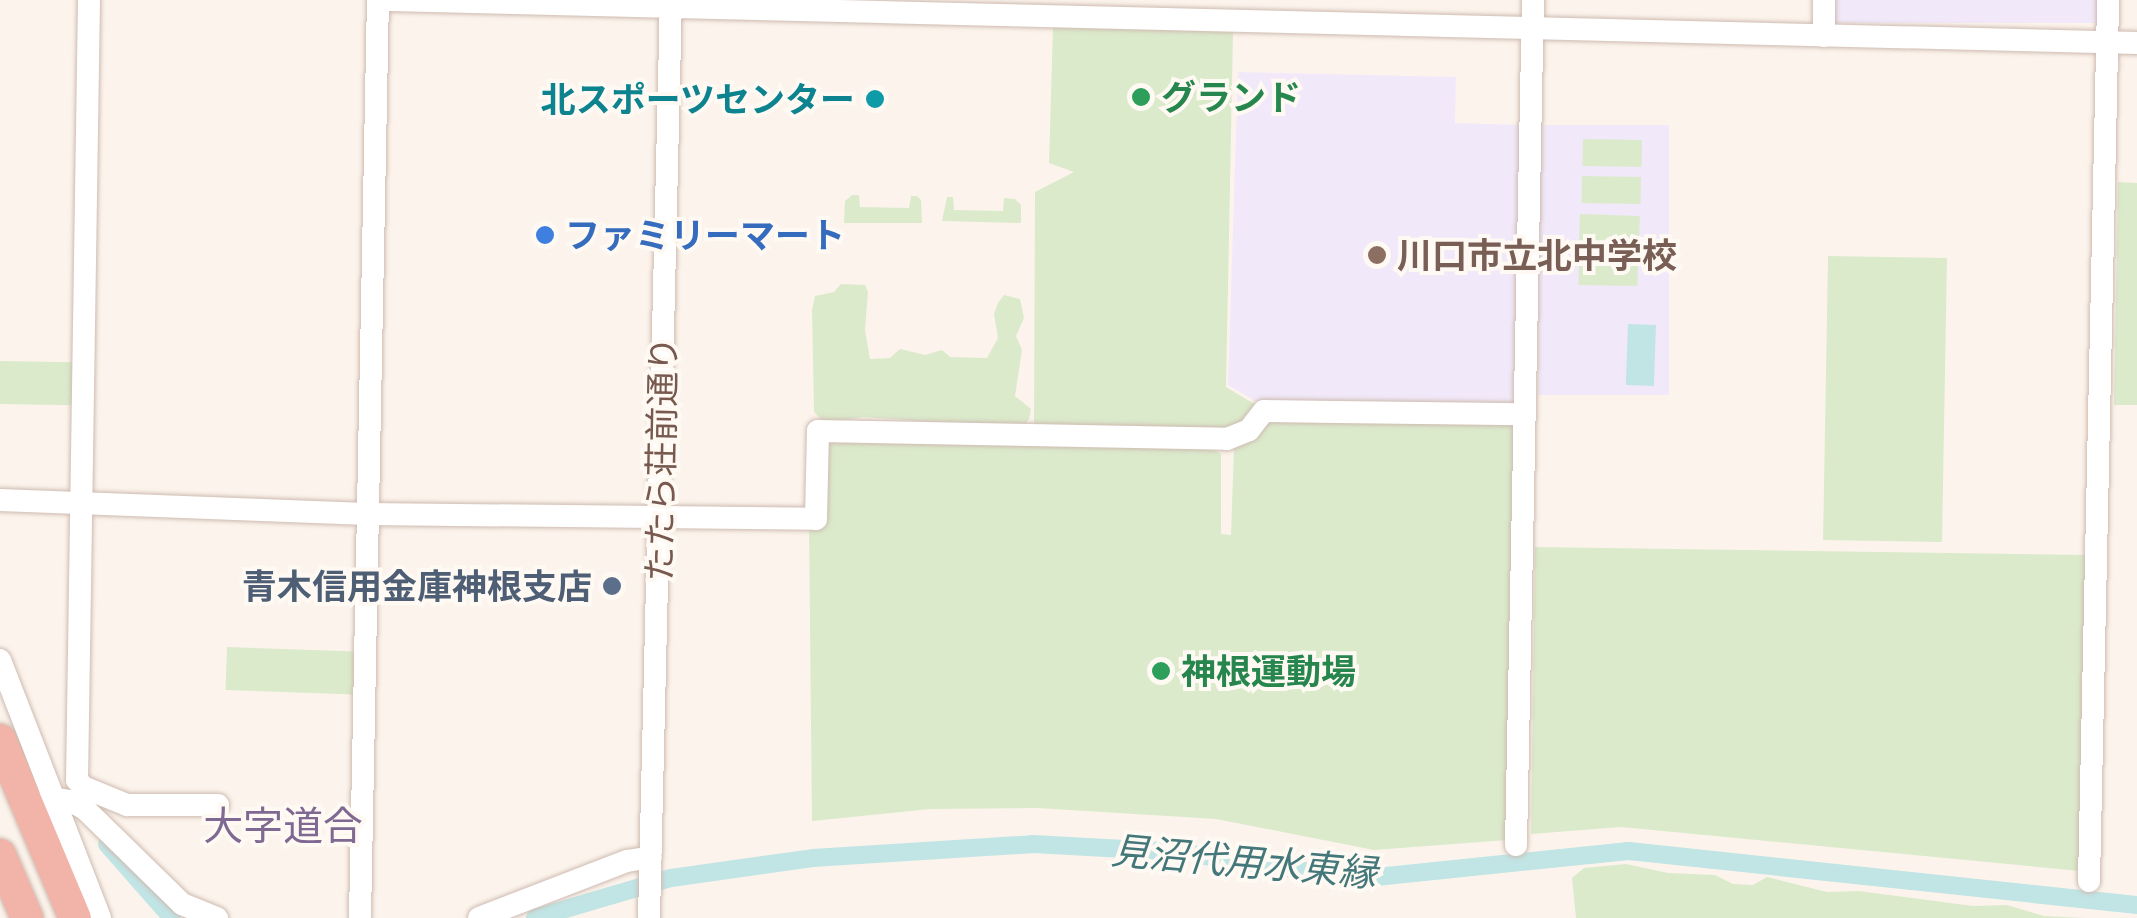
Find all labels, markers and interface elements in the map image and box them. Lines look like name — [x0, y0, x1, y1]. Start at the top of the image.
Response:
place label: グランド — [1161, 76, 1301, 118]
place label: 北スポーツセンター — [540, 78, 855, 120]
marker: グランド — [1130, 86, 1152, 108]
marker: 北スポーツセンター — [864, 88, 886, 110]
place label: ファミリーマート — [565, 214, 845, 256]
marker: ファミリーマート — [534, 224, 556, 246]
place label: 川口市立北中学校 — [1397, 234, 1677, 276]
marker: 川口市立北中学校 — [1366, 244, 1388, 266]
street label: たたら荘前通り — [638, 336, 684, 582]
place label: 青木信用金庫神根支店 — [242, 565, 592, 607]
marker: 青木信用金庫神根支店 — [601, 575, 623, 597]
place label: 神根運動場 — [1181, 650, 1356, 692]
marker: 神根運動場 — [1150, 660, 1172, 682]
district label: 大字道合 — [203, 801, 363, 849]
water label: 見沼代用水東縁 — [1110, 827, 1378, 895]

